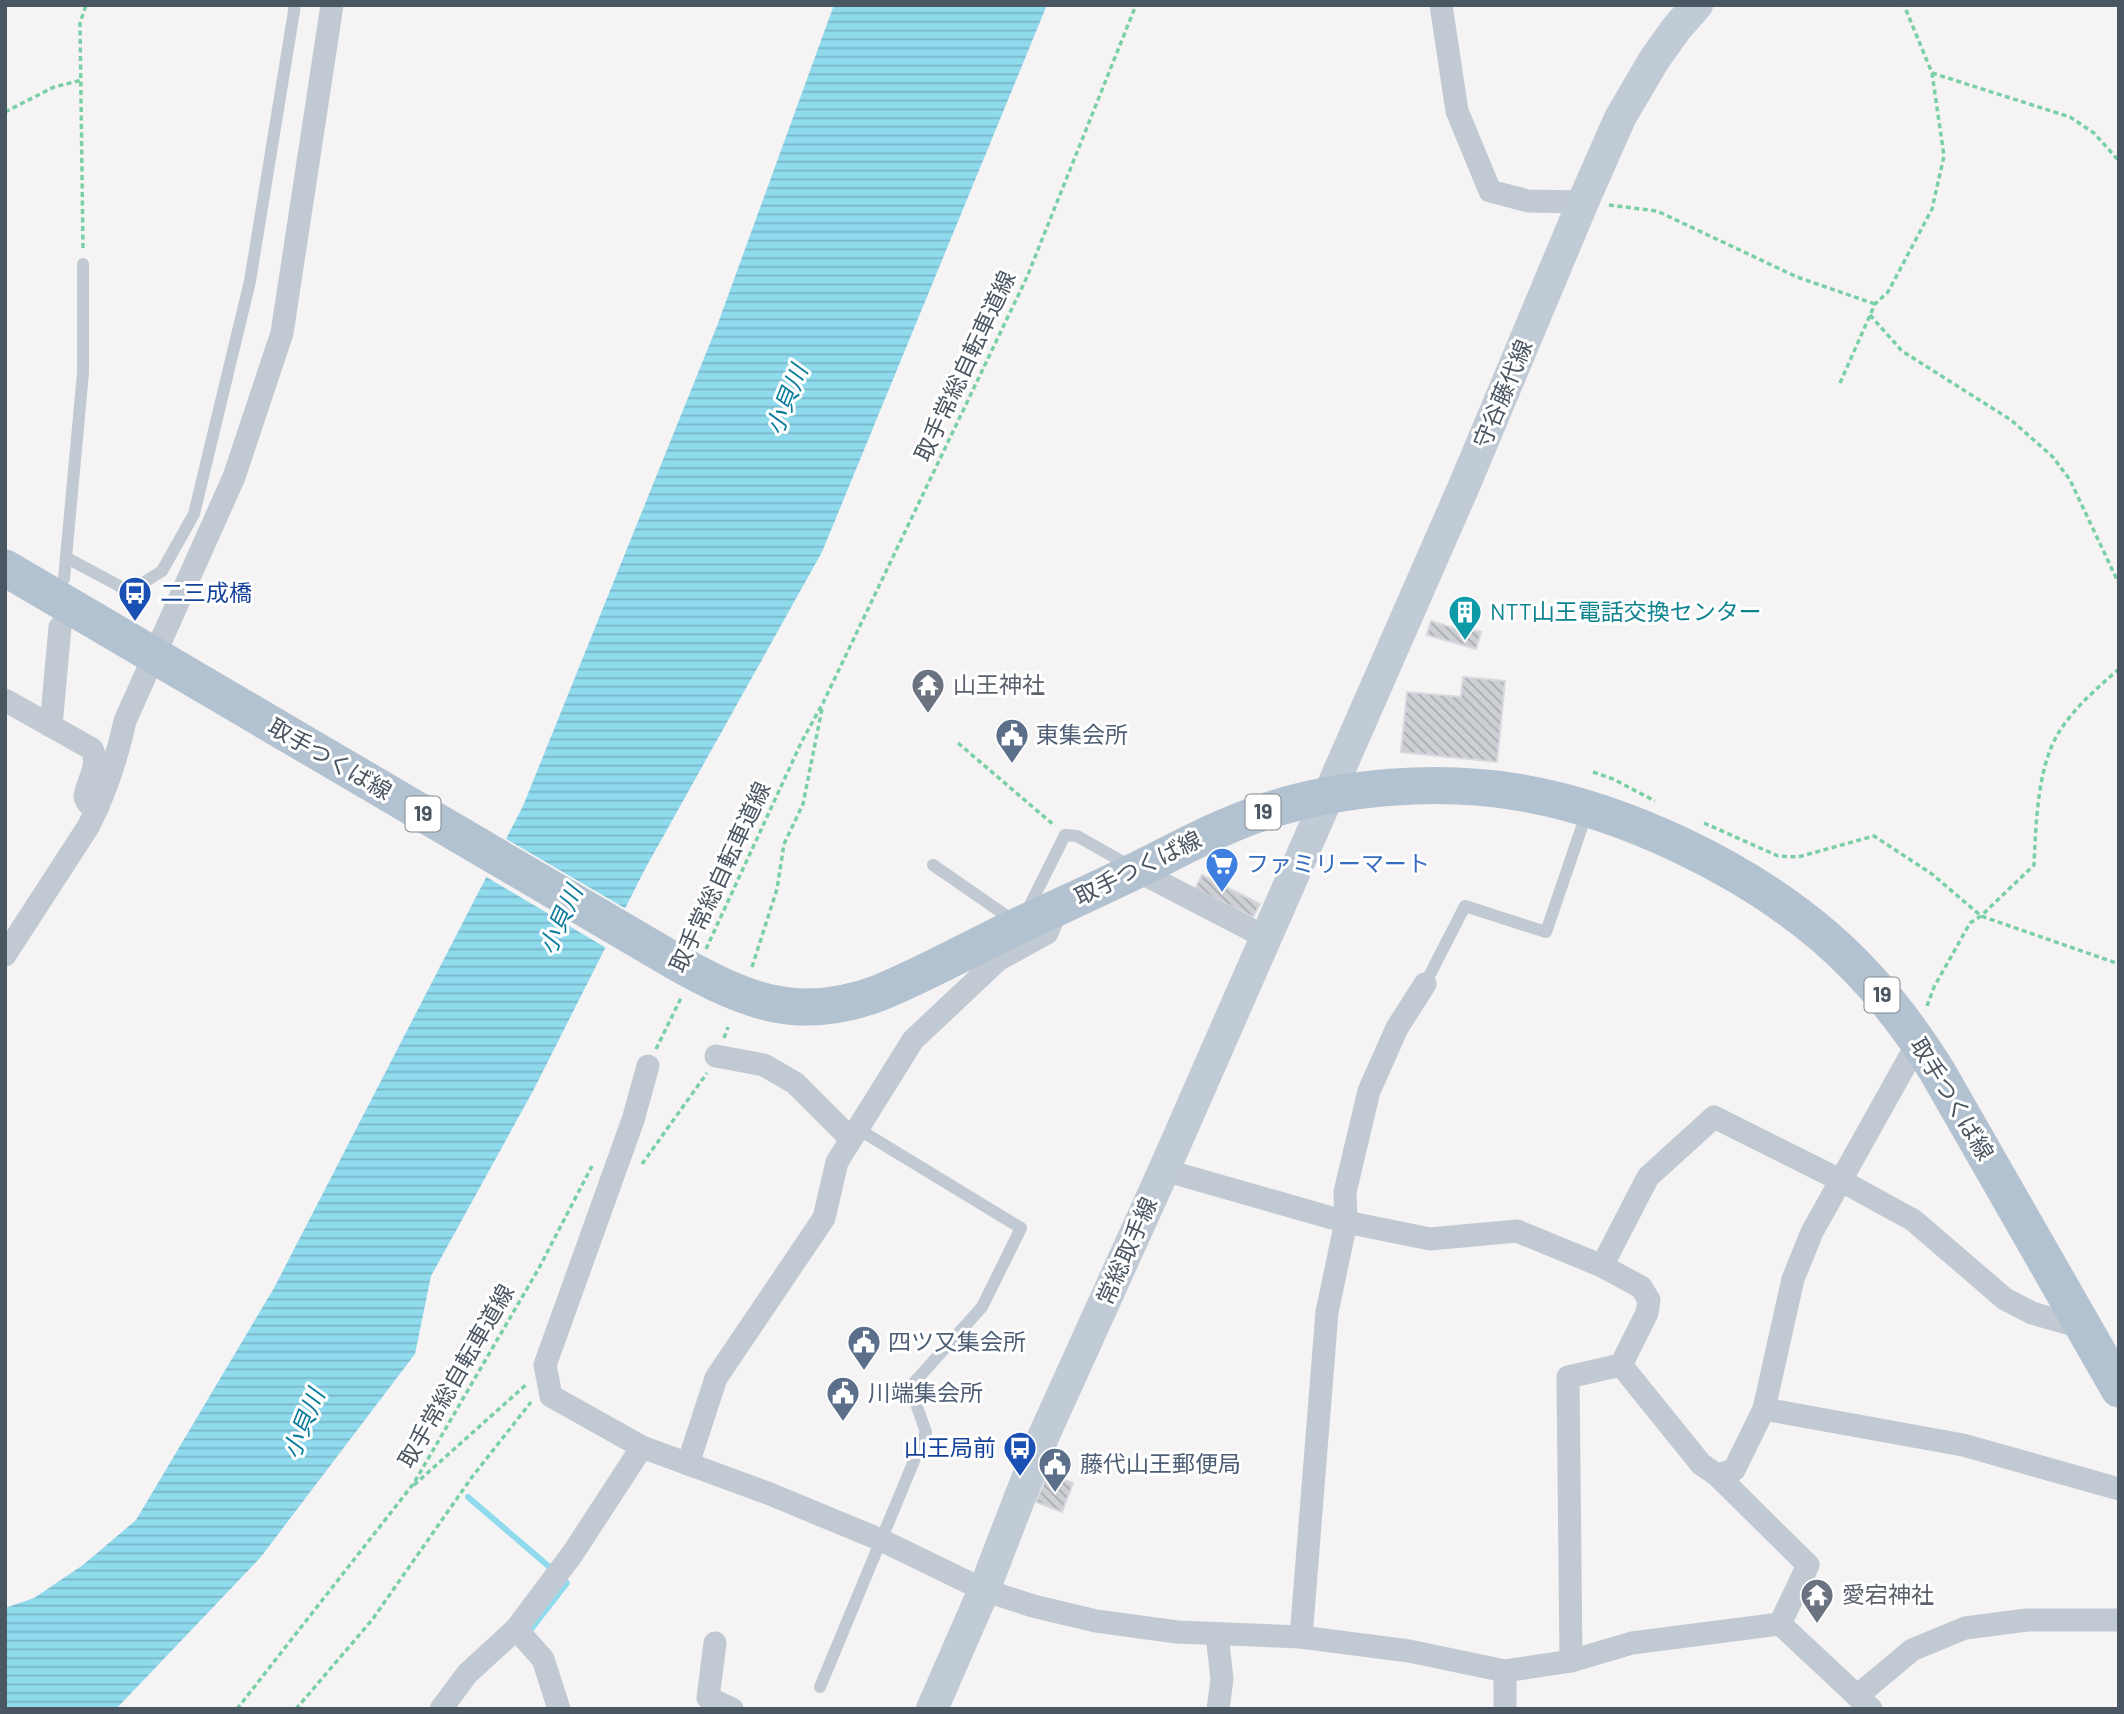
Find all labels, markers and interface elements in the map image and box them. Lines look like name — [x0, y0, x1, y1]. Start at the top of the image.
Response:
street label: 取手常総自転車道線 — [908, 266, 1021, 465]
street label: 守谷藤代線 — [1467, 335, 1537, 452]
water label: 小貝川 — [759, 358, 814, 438]
bus stop icon: 二三成橋 — [116, 574, 154, 623]
place label: 二三成橋 — [160, 578, 252, 606]
building icon: NTT山王電話交換センター — [1446, 593, 1484, 642]
place label: NTT山王電話交換センター — [1490, 597, 1762, 625]
temple icon: 山王神社 — [909, 666, 947, 715]
place label: 山王神社 — [953, 670, 1045, 698]
street label: 取手つくば線 — [264, 712, 397, 805]
public building icon: 東集会所 — [993, 716, 1031, 765]
place label: 東集会所 — [1036, 720, 1128, 748]
street label: 取手常総自転車道線 — [663, 777, 776, 976]
road number: 19 — [1246, 794, 1280, 830]
road number: 19 — [406, 796, 440, 832]
street label: 取手つくば線 — [1069, 824, 1206, 910]
supermarket icon: ファミリーマート — [1203, 845, 1241, 894]
place label: ファミリーマート — [1246, 849, 1430, 877]
water label: 小貝川 — [532, 878, 589, 958]
road number: 19 — [1864, 978, 1899, 1012]
street label: 取手つくば線 — [1905, 1032, 2000, 1165]
street label: 常総取手線 — [1090, 1192, 1162, 1309]
street label: 取手常総自転車道線 — [391, 1279, 519, 1472]
public building icon: 四ツ又集会所 — [845, 1323, 883, 1372]
place label: 四ツ又集会所 — [888, 1327, 1026, 1355]
public building icon: 川端集会所 — [824, 1374, 862, 1423]
place label: 川端集会所 — [868, 1378, 983, 1406]
water label: 小貝川 — [276, 1382, 331, 1462]
bus stop icon: 山王局前 — [1001, 1429, 1039, 1478]
place label: 山王局前 — [904, 1433, 996, 1461]
public building icon: 藤代山王郵便局 — [1036, 1445, 1074, 1494]
place label: 藤代山王郵便局 — [1080, 1449, 1241, 1477]
temple icon: 愛宕神社 — [1798, 1576, 1836, 1625]
place label: 愛宕神社 — [1842, 1580, 1934, 1608]

